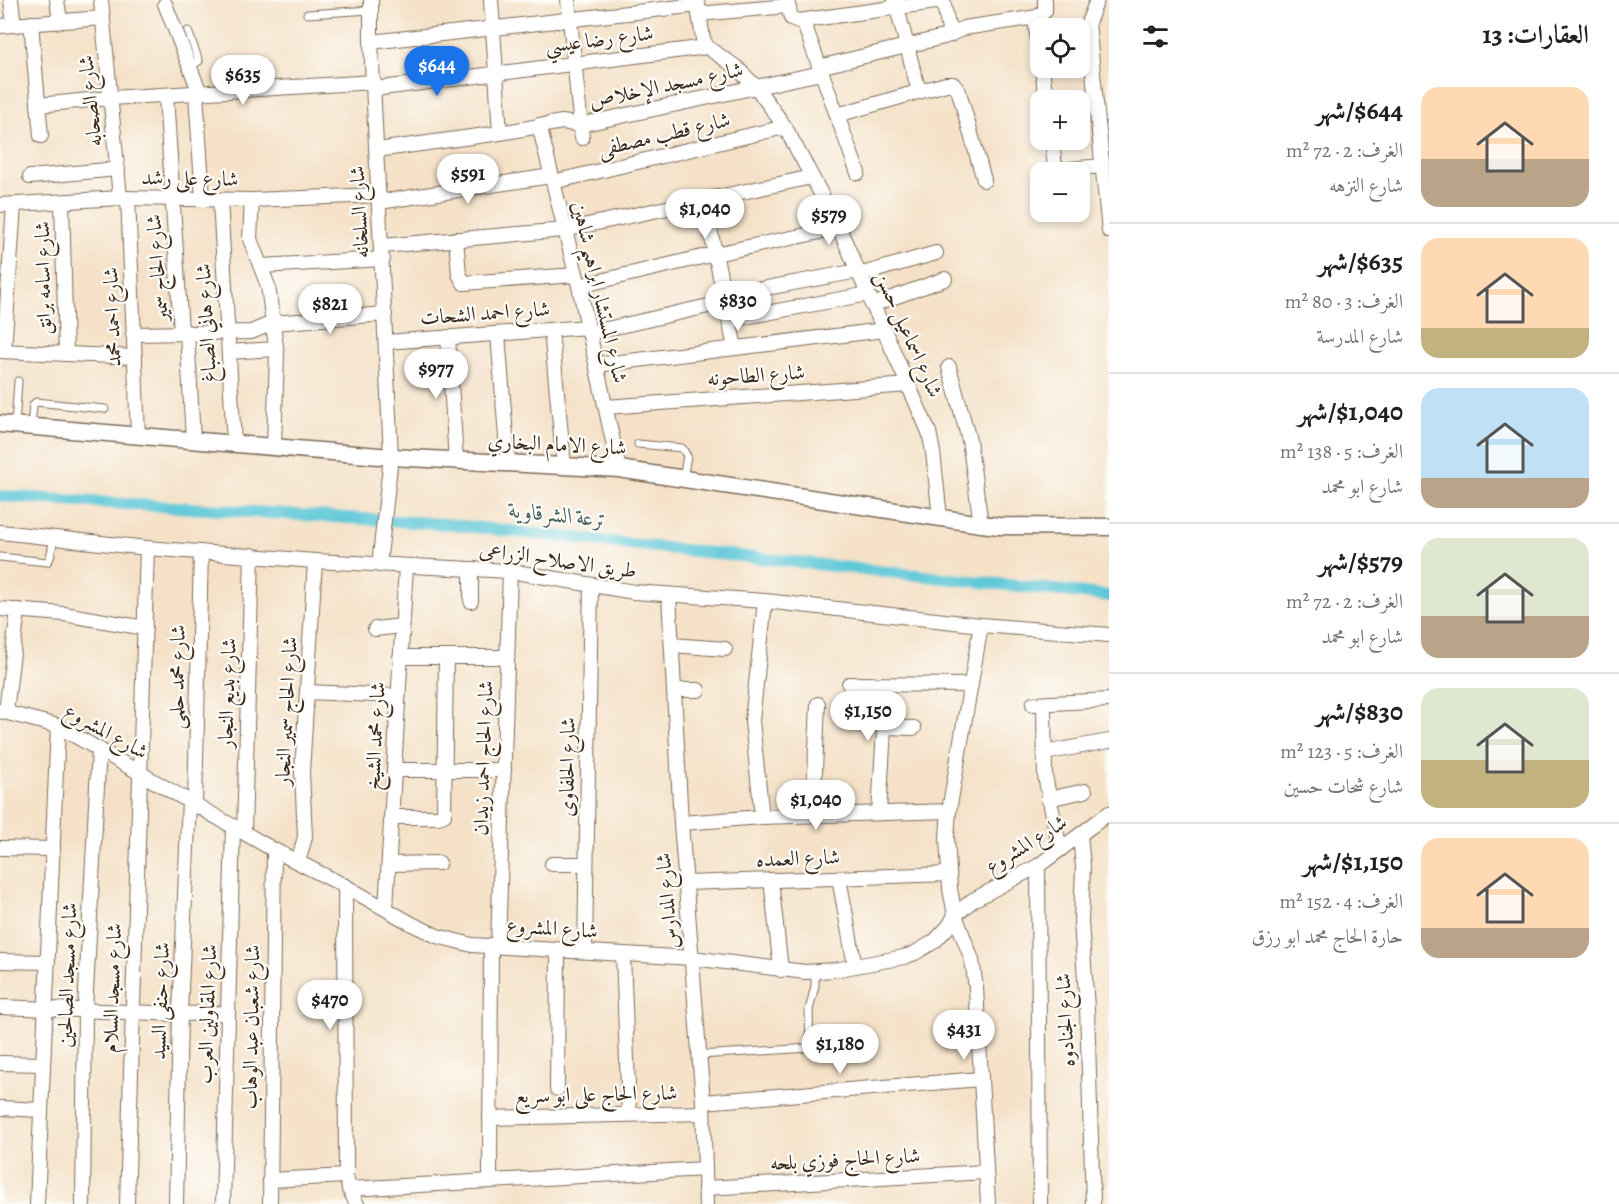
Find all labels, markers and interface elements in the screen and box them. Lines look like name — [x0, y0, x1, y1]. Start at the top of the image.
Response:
text: العقارات: 13 — [1482, 17, 1589, 52]
street label: شارع رضا عيسي — [543, 18, 656, 66]
map controls — [1030, 18, 1090, 222]
button: locate — [1030, 18, 1090, 78]
icon: filters — [1139, 20, 1172, 53]
pin: $644 — [401, 46, 473, 97]
text: $644 — [418, 52, 456, 79]
street label: شارع الصحابه — [71, 53, 113, 148]
pin: $635 — [207, 55, 279, 106]
street label: شارع مسجد الإخلاص — [586, 55, 746, 119]
text: $635 — [225, 61, 261, 88]
button: + — [1030, 90, 1090, 150]
text: $644/شهر — [1316, 93, 1403, 128]
street label: شارع قطب مصطفى — [595, 105, 734, 167]
icon: home — [1469, 111, 1541, 183]
text: الغرف: 2 · 72 m² — [1286, 137, 1403, 164]
pin: $591 — [432, 154, 504, 205]
text: $591 — [451, 160, 485, 187]
button: − — [1030, 162, 1090, 222]
street label: شارع على رشد — [141, 163, 239, 197]
street label: شارع السلخانه — [343, 165, 379, 259]
text: شارع النزهه — [1329, 172, 1403, 199]
pin: $1,040 — [656, 189, 754, 240]
text: $1,040 — [679, 195, 731, 222]
pin: $579 — [793, 195, 865, 246]
street label: شارع المستشار ابراهيم شاهين — [559, 198, 635, 387]
text: $579 — [811, 201, 847, 228]
street label: شارع الحاج سمير — [139, 213, 180, 325]
street label: شارع اسامه برانق — [28, 221, 62, 335]
text: $635/شهر — [1318, 244, 1403, 279]
icon: home — [1469, 262, 1541, 334]
street label: شارع هاني الصباغ — [189, 263, 227, 383]
street label: شارع اسماعيل حسن — [865, 266, 949, 403]
street label: شارع احمد محمد — [96, 267, 132, 367]
pin: $830 — [702, 281, 774, 332]
pin: $821 — [294, 284, 366, 335]
text: $830 — [719, 287, 757, 314]
text: الغرف: 3 · 80 m² — [1285, 288, 1403, 315]
text: $821 — [312, 290, 348, 317]
street label: شارع احمد الشحات — [419, 294, 551, 335]
text: شارع المدرسة — [1317, 323, 1403, 350]
pin: $977 — [400, 349, 472, 400]
text: $977 — [418, 355, 454, 382]
street label: شارع الطاحونه — [706, 358, 806, 396]
text: $1,040/شهر — [1298, 394, 1403, 429]
icon: home — [1469, 412, 1541, 484]
street label: شارع الامام البخاري — [487, 426, 627, 466]
text: الغرف: 5 · 138 m² — [1280, 438, 1403, 465]
text: شارع ابو محمد — [1321, 473, 1403, 500]
water label: ترعة الشرقاوية — [505, 495, 609, 535]
street label: طريق الاصلاح الزراعى — [477, 535, 638, 590]
text: $579/شهر — [1318, 544, 1403, 579]
icon: home — [1469, 562, 1541, 634]
text: الغرف: 2 · 72 m² — [1286, 588, 1403, 615]
text: شارع ابو محمد — [1321, 623, 1403, 650]
street label: شارع محمد حلمى — [162, 624, 196, 730]
street label: شارع الحاج سمير النجار — [268, 636, 309, 789]
street label: شارع بديع النجار — [211, 637, 248, 751]
street label: شارع الحاج احمد زيدان — [466, 680, 505, 836]
street label: شارع محمد الشيخ — [358, 681, 397, 791]
pin: $1,150 — [819, 691, 917, 742]
text: $830/شهر — [1316, 694, 1403, 729]
street label: شارع المشروع — [57, 696, 153, 769]
text: $1,150 — [844, 697, 892, 724]
icon: home — [1469, 712, 1541, 784]
street label: شارع الحلفاوى — [552, 717, 586, 817]
text: الغرف: 5 · 123 m² — [1280, 738, 1403, 765]
text: شارع شحات حسين — [1284, 773, 1403, 800]
pin: $1,040 — [767, 780, 865, 831]
text: $1,040 — [790, 786, 842, 813]
street label: شارع المشروع — [980, 808, 1075, 884]
street label: شارع العمده — [756, 843, 841, 877]
text: $1,150/شهر — [1303, 844, 1403, 879]
street label: شارع المدارس — [649, 851, 689, 950]
icon: home — [1469, 862, 1541, 934]
text: الغرف: 4 · 152 m² — [1279, 888, 1403, 915]
street label: شارع مسجد الصالحين — [50, 902, 88, 1048]
street label: شارع المشروع — [505, 911, 599, 949]
street label: شارع مسجد السلام — [96, 922, 132, 1054]
text: حارة الحاج محمد ابو رزق — [1252, 923, 1403, 950]
street label: شارع حنفى السيد — [144, 942, 180, 1060]
street label: شارع المقاولين العرب — [191, 943, 227, 1085]
street label: شارع شعبان عبد الوهاب — [236, 944, 270, 1110]
street label: شارع الجنادوه — [1049, 972, 1085, 1068]
pin: $470 — [294, 980, 366, 1031]
text: $470 — [311, 986, 349, 1013]
pin: $431 — [928, 1010, 1000, 1061]
text: $431 — [947, 1016, 981, 1043]
pin: $1,180 — [791, 1024, 889, 1075]
text: $1,180 — [816, 1030, 864, 1057]
street label: شارع الحاج على ابو سريع — [514, 1079, 678, 1114]
street label: شارع الحاج فوزي بلحه — [769, 1141, 921, 1182]

